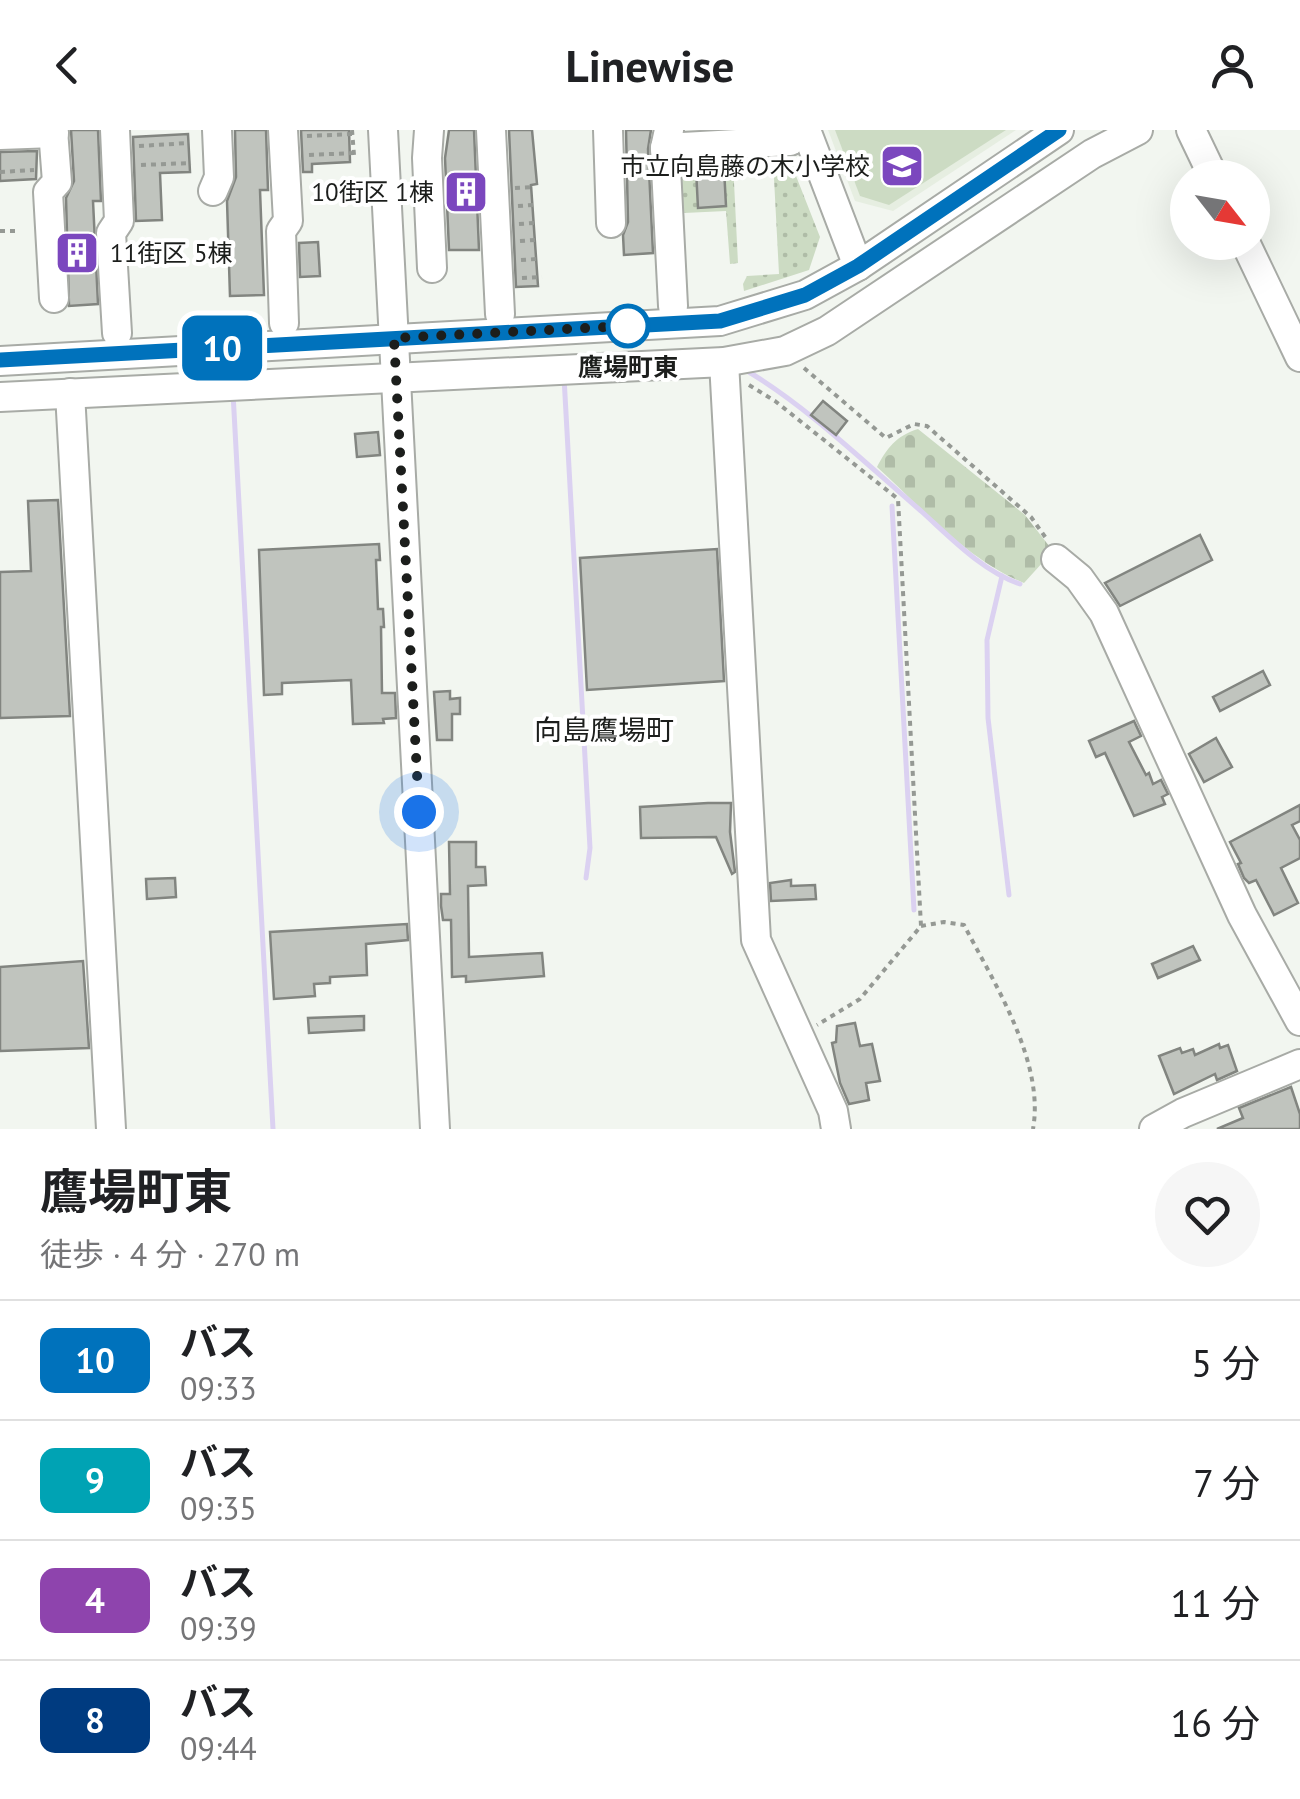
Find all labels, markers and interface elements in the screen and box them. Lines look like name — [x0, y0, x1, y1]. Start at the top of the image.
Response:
text: Linewise — [566, 36, 734, 94]
icon: back — [40, 38, 95, 93]
icon: person — [1205, 38, 1260, 93]
school or university icon: 市立向島藤の木小学校 — [879, 143, 925, 189]
place label: 市立向島藤の木小学校 — [620, 150, 870, 182]
north arrow — [1170, 160, 1270, 260]
map controls — [1170, 160, 1270, 260]
building icon: 10街区 1棟 — [443, 169, 489, 215]
place label: 10街区 1棟 — [311, 176, 434, 208]
building icon: 11街区 5棟 — [54, 230, 100, 276]
place label: 11街区 5棟 — [110, 237, 233, 269]
marker: 鷹場町東 — [607, 305, 649, 347]
line badge: 10 — [177, 316, 267, 380]
text: 10 — [202, 325, 242, 371]
place label: 鷹場町東 — [578, 351, 678, 383]
district label: 向島鷹場町 — [534, 711, 674, 748]
your location — [394, 787, 444, 837]
text: 鷹場町東 — [40, 1160, 232, 1222]
button: heart — [1155, 1162, 1260, 1267]
text: 徒歩 · 4 分 · 270 m — [40, 1233, 300, 1275]
text: バス — [180, 1317, 256, 1366]
text: 10 — [75, 1337, 115, 1383]
text: 5 分 — [1191, 1338, 1260, 1387]
text: 09:33 — [180, 1367, 257, 1409]
text: バス — [180, 1437, 256, 1486]
text: 9 — [85, 1457, 105, 1503]
text: 7 分 — [1193, 1458, 1260, 1507]
text: 09:35 — [180, 1487, 257, 1529]
text: バス — [180, 1557, 256, 1606]
text: 4 — [85, 1577, 105, 1623]
text: 11 分 — [1170, 1578, 1260, 1627]
text: 09:39 — [180, 1607, 257, 1649]
text: バス — [180, 1677, 256, 1726]
text: 8 — [85, 1697, 105, 1743]
text: 16 分 — [1170, 1698, 1260, 1747]
text: 09:44 — [180, 1727, 257, 1769]

